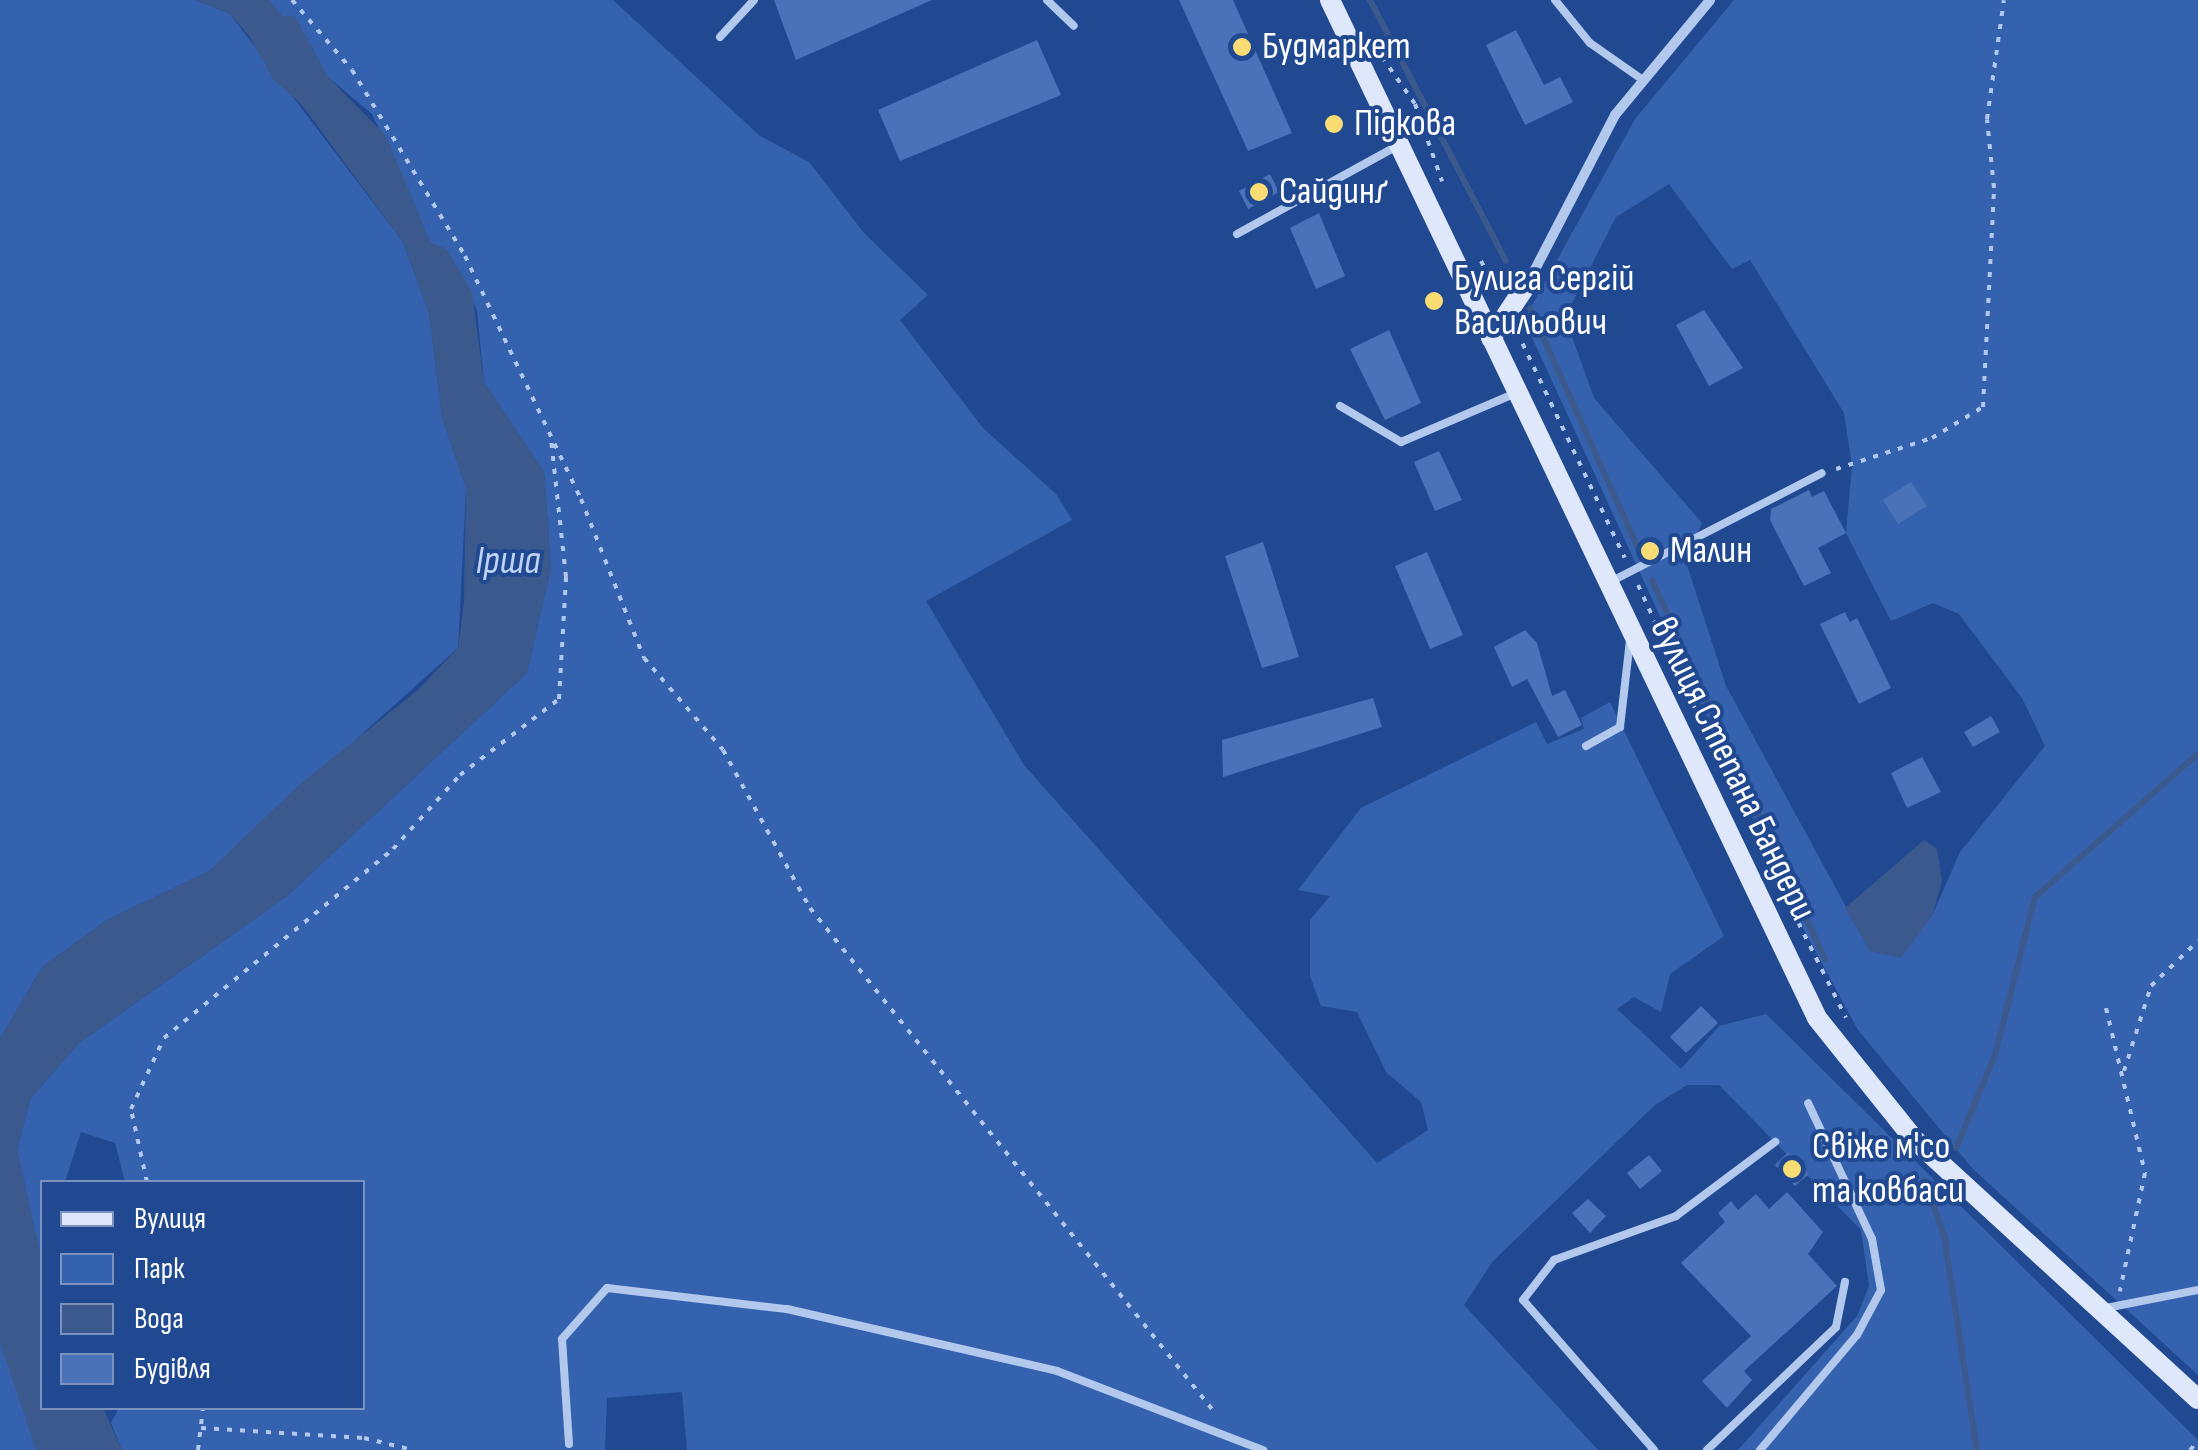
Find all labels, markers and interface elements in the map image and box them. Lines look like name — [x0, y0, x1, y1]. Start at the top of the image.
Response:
place label: Будмаркет — [1262, 24, 1411, 70]
marker: Будмаркет — [1231, 36, 1253, 58]
place label: Підкова — [1354, 101, 1456, 147]
marker: Підкова — [1323, 113, 1345, 135]
place label: Сайдинґ — [1279, 169, 1387, 215]
marker: Сайдинґ — [1248, 181, 1270, 203]
place label: Булига Сергій Васильович — [1454, 256, 1634, 346]
marker: Булига Сергій Васильович — [1423, 290, 1445, 312]
place label: Малин — [1670, 528, 1752, 574]
water label: Ірша — [475, 537, 541, 585]
marker: Малин — [1639, 540, 1661, 562]
street label: вулиця Степана Бандери — [1640, 610, 1826, 928]
place label: Свіже м'со та ковбаси — [1812, 1124, 1964, 1214]
marker: Свіже м'со та ковбаси — [1781, 1158, 1803, 1180]
legend — [40, 1180, 365, 1410]
text: Вулиця — [134, 1201, 206, 1237]
text: Парк — [134, 1251, 185, 1287]
text: Вода — [134, 1301, 184, 1337]
text: Будівля — [134, 1351, 211, 1387]

